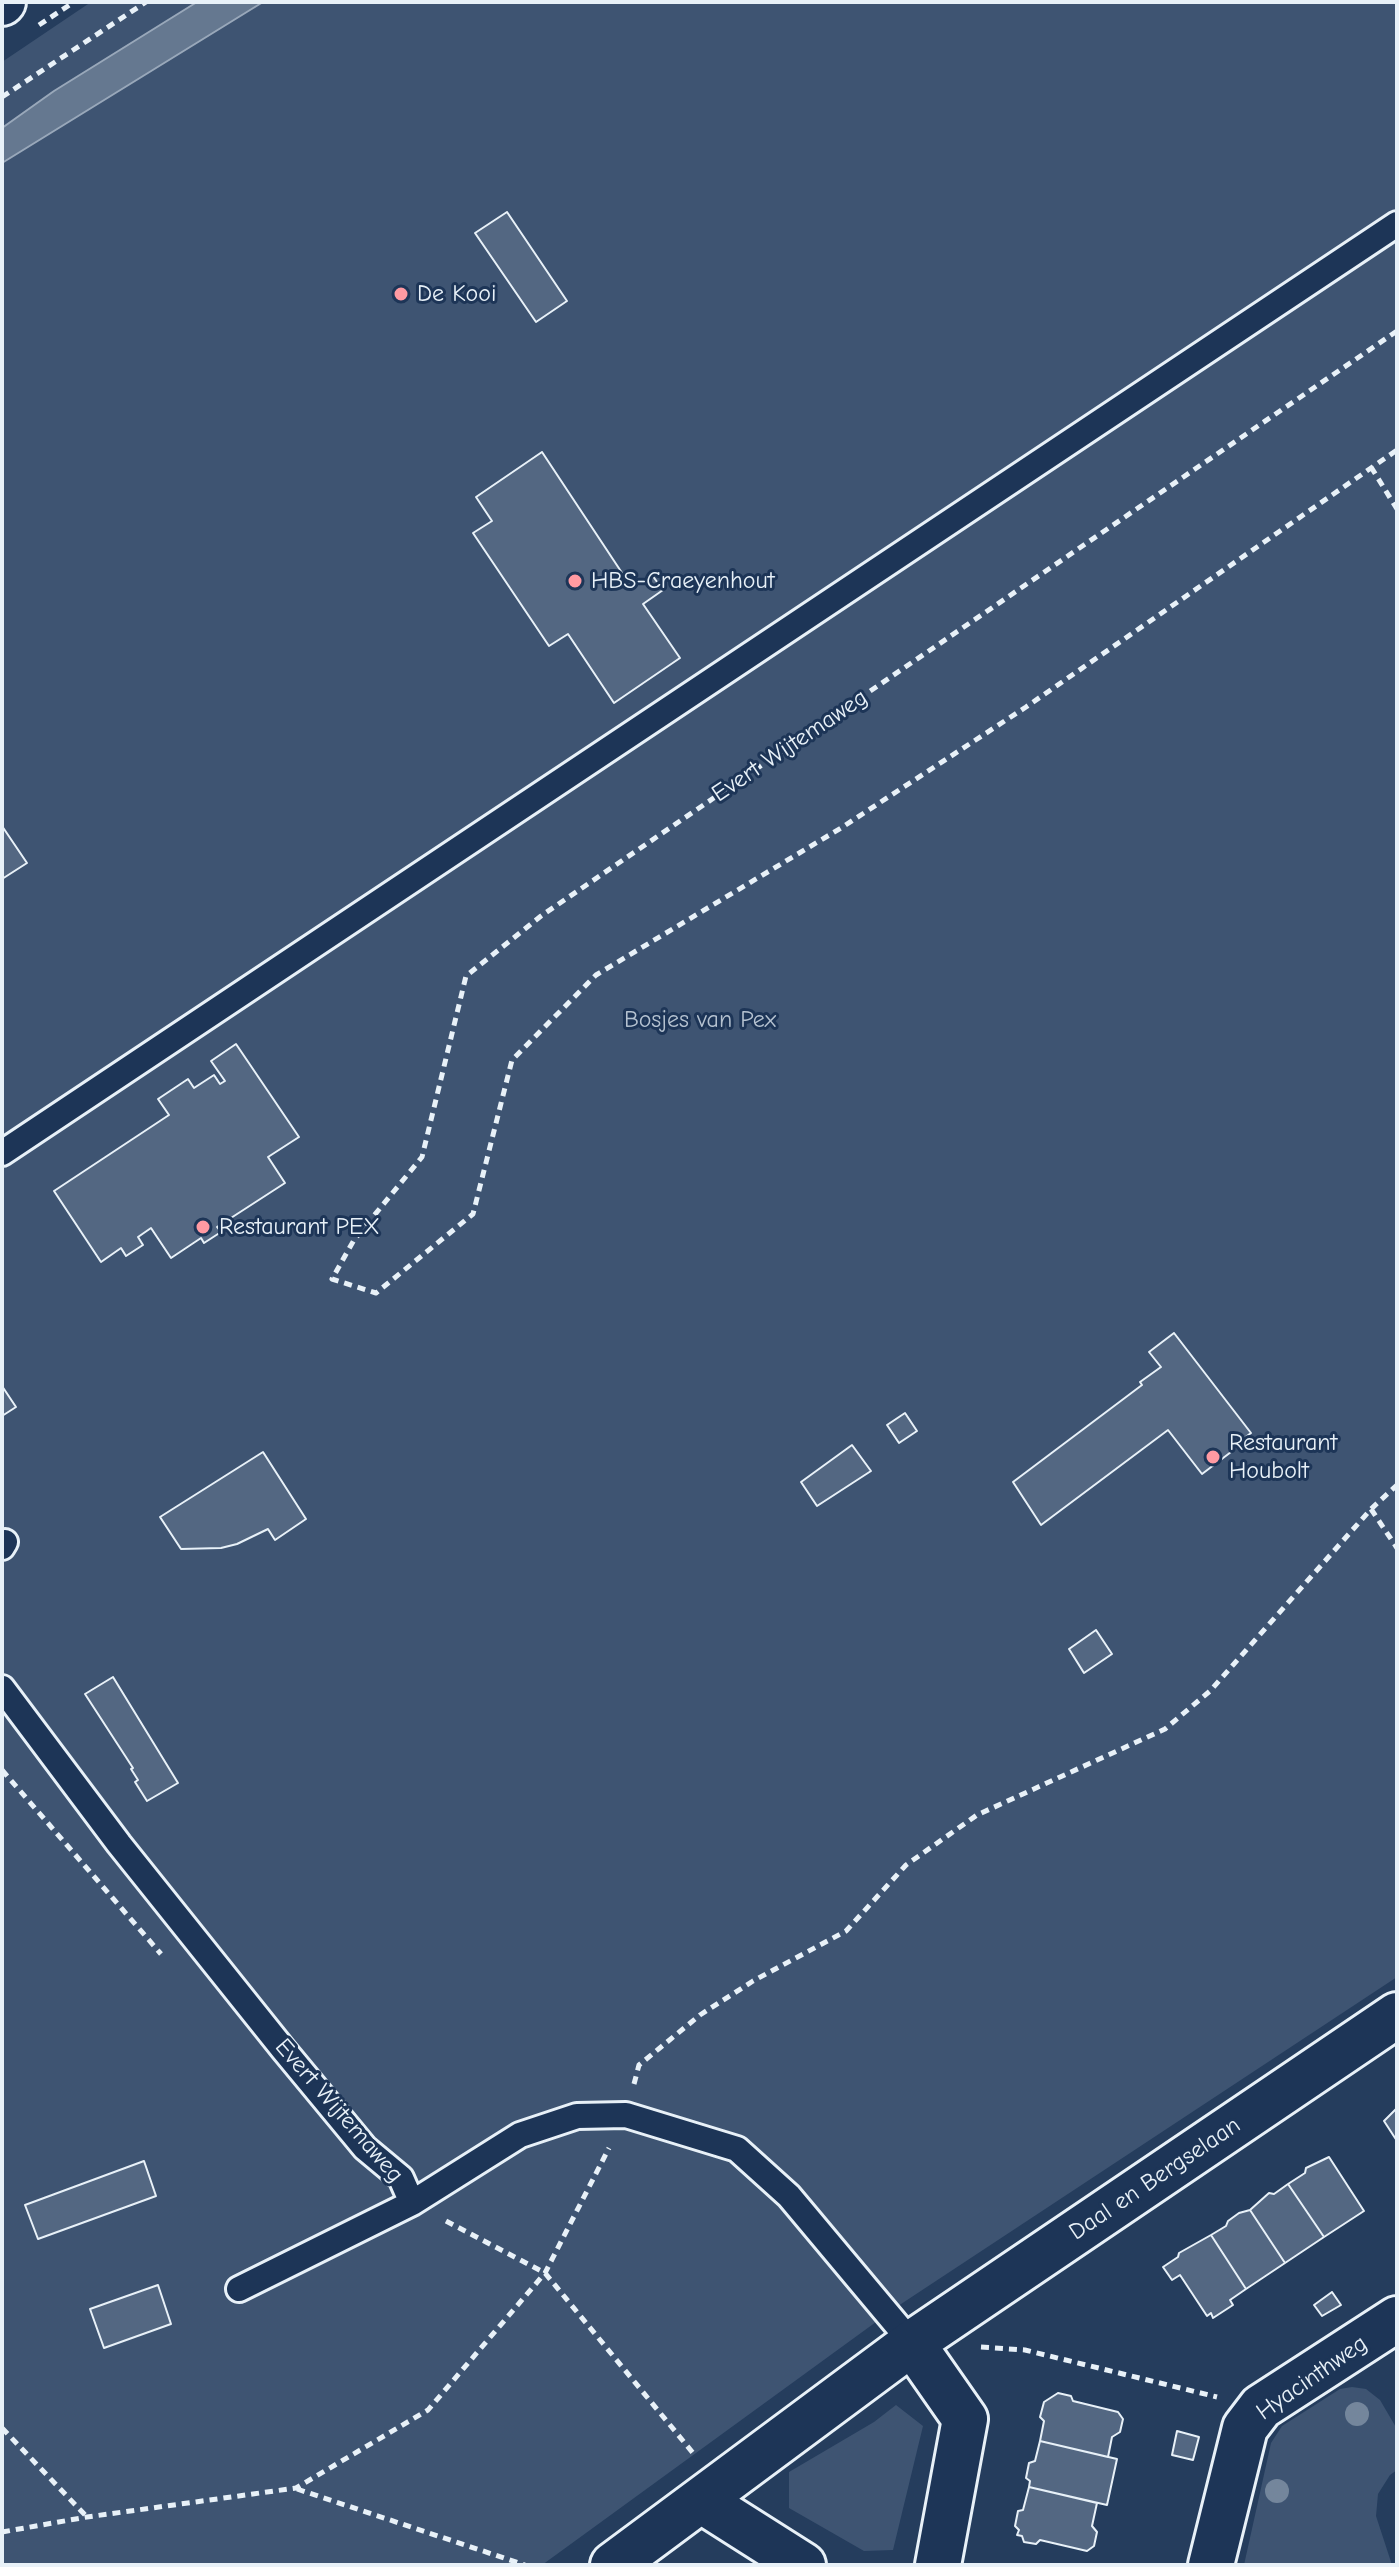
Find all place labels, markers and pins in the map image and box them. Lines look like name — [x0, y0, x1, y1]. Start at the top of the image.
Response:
place label: De Kooi — [417, 280, 496, 308]
marker: De Kooi — [392, 285, 410, 303]
place label: HBS-Craeyenhout — [591, 567, 775, 595]
marker: HBS-Craeyenhout — [566, 572, 584, 590]
place label: Restaurant PEX — [219, 1213, 380, 1241]
marker: Restaurant PEX — [194, 1218, 212, 1236]
place label: Restaurant Houbolt — [1229, 1429, 1337, 1485]
marker: Restaurant Houbolt — [1204, 1448, 1222, 1466]

